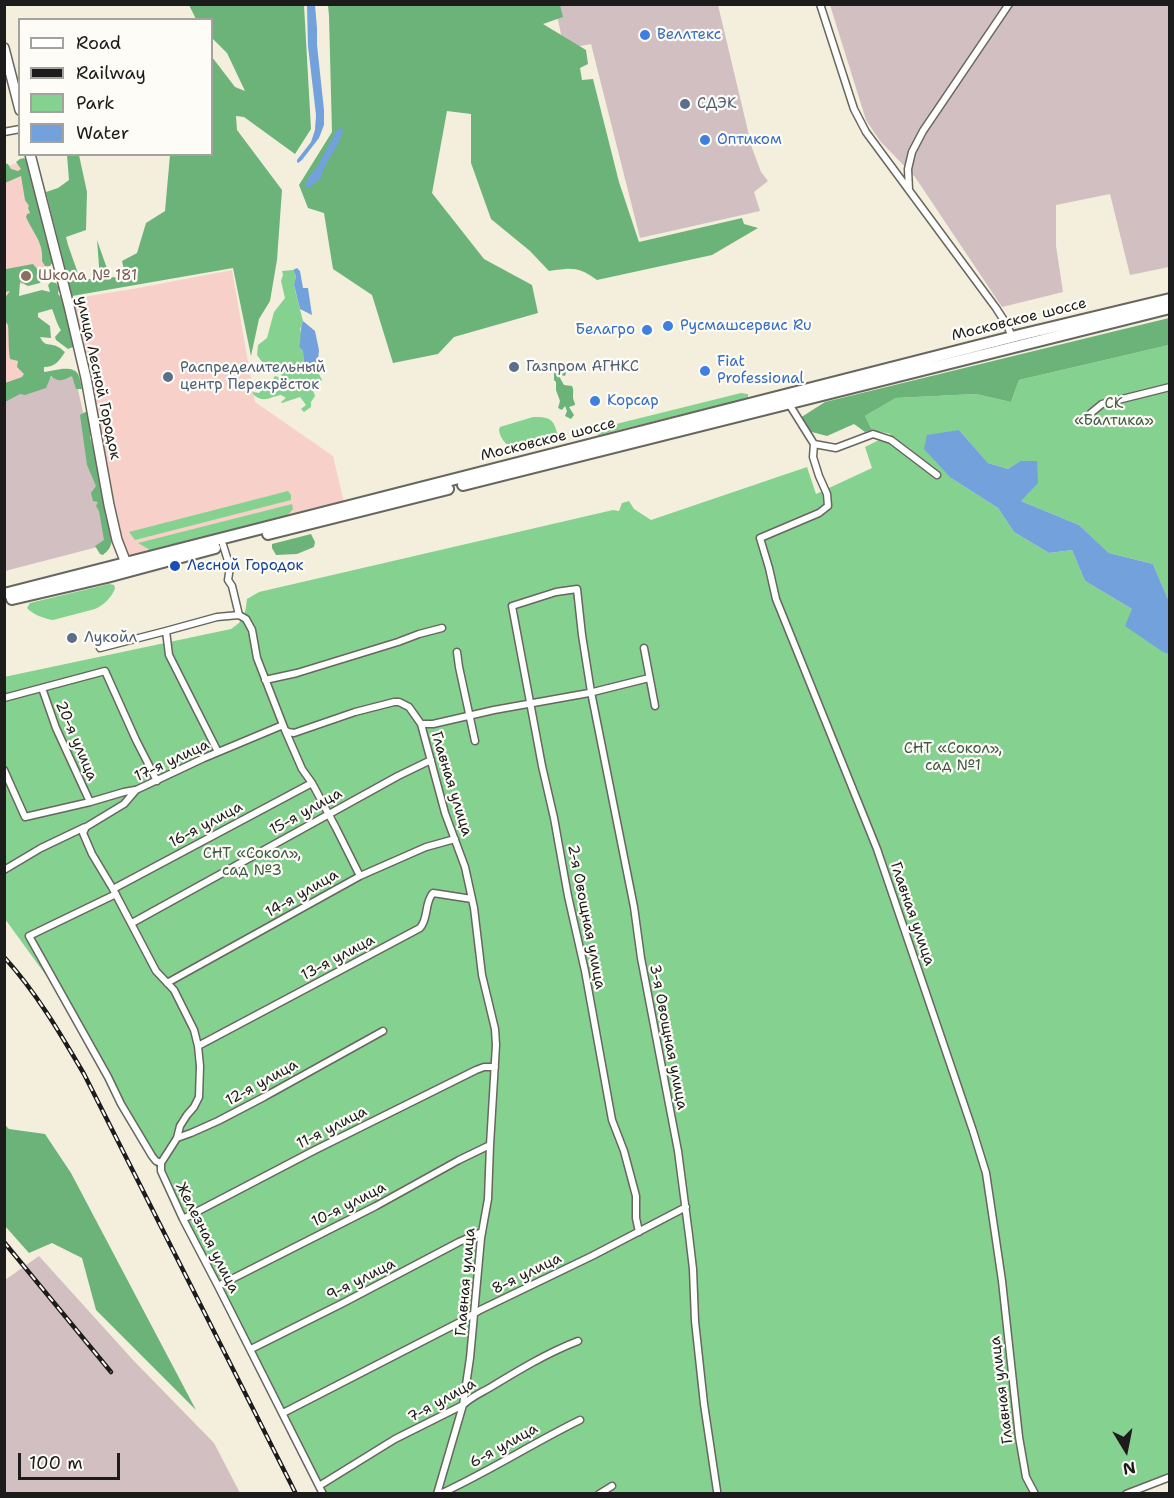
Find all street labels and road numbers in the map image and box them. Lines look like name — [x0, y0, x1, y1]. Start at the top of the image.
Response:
street label: улица Лесной Городок — [72, 295, 124, 461]
street label: Московское шоссе — [950, 295, 1088, 345]
street label: Московское шоссе — [479, 415, 617, 465]
street label: 20-я улица — [51, 698, 101, 784]
street label: Главная улица — [427, 729, 475, 839]
street label: 17-я улица — [132, 736, 212, 786]
street label: 15-я улица — [267, 785, 345, 839]
street label: 16-я улица — [166, 798, 246, 852]
street label: 2-я Овощная улица — [563, 843, 609, 991]
street label: Главная улица — [886, 860, 938, 968]
street label: 14-я улица — [262, 866, 342, 922]
street label: 13-я улица — [298, 931, 378, 985]
street label: 3-я Овощная улица — [645, 963, 691, 1111]
street label: 12-я улица — [223, 1056, 301, 1110]
street label: 11-я улица — [294, 1103, 370, 1153]
street label: 10-я улица — [309, 1179, 389, 1231]
street label: Железная улица — [171, 1180, 243, 1296]
street label: Главная улица — [452, 1227, 480, 1337]
street label: 8-я улица — [489, 1249, 565, 1299]
street label: 9-я улица — [324, 1255, 398, 1305]
street label: Главная улица — [986, 1335, 1018, 1445]
street label: 7-я улица — [405, 1375, 479, 1427]
street label: 6-я улица — [467, 1420, 541, 1472]

